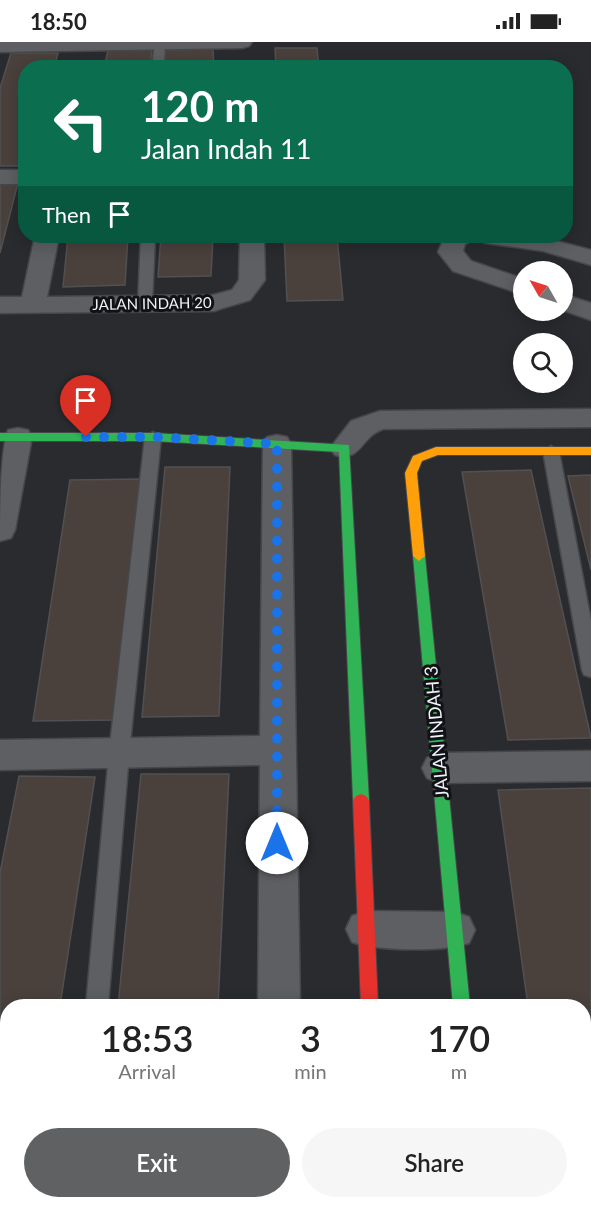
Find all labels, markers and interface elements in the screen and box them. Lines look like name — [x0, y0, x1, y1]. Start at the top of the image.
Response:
text: 18:50 — [30, 8, 87, 35]
text: 120 m — [141, 81, 259, 131]
icon: left — [42, 84, 120, 162]
text: Jalan Indah 11 — [141, 132, 311, 165]
icon: arrive — [103, 198, 136, 231]
text: Then — [42, 201, 91, 228]
north arrow — [513, 261, 573, 321]
map controls — [513, 261, 573, 393]
street label: JALAN INDAH 20 — [92, 293, 212, 313]
button: search — [513, 333, 573, 393]
pin — [60, 375, 111, 437]
icon: arrive — [69, 384, 102, 417]
street label: JALAN INDAH 3 — [419, 665, 453, 799]
position arrow — [245, 811, 309, 875]
text: 18:53 — [101, 1016, 193, 1060]
text: 3 — [300, 1016, 321, 1060]
text: 170 — [428, 1016, 490, 1060]
text: Arrival — [118, 1059, 176, 1083]
text: min — [294, 1059, 327, 1083]
text: m — [451, 1059, 467, 1083]
button: Exit — [24, 1128, 290, 1197]
button: Share — [302, 1128, 567, 1197]

